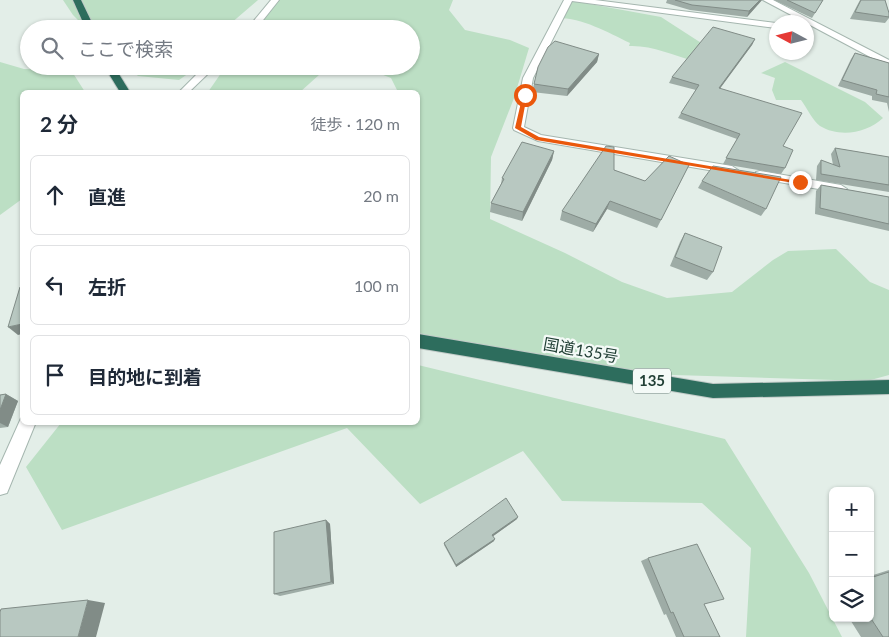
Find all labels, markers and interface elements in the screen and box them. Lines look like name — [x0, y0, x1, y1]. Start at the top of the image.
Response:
north arrow — [769, 15, 814, 60]
search box — [20, 20, 420, 75]
icon: search — [38, 34, 66, 62]
text: ここで検索 — [78, 37, 173, 60]
route start — [514, 84, 537, 107]
text: 2 分 — [40, 111, 78, 136]
text: 徒歩 · 120 m — [311, 114, 400, 133]
route end — [789, 171, 812, 194]
icon: ahead — [41, 181, 69, 209]
text: 直進 — [88, 185, 126, 208]
text: 20 m — [363, 186, 399, 205]
icon: left — [41, 271, 69, 299]
text: 左折 — [88, 275, 126, 298]
text: 100 m — [354, 276, 399, 295]
street label: 国道135号 — [542, 334, 620, 365]
icon: arrive — [41, 361, 69, 389]
text: 目的地に到着 — [88, 365, 202, 388]
road number: 135 — [633, 368, 671, 394]
map controls — [829, 487, 874, 622]
button: + — [829, 487, 874, 532]
button: − — [829, 532, 874, 577]
button: layers — [829, 577, 874, 622]

